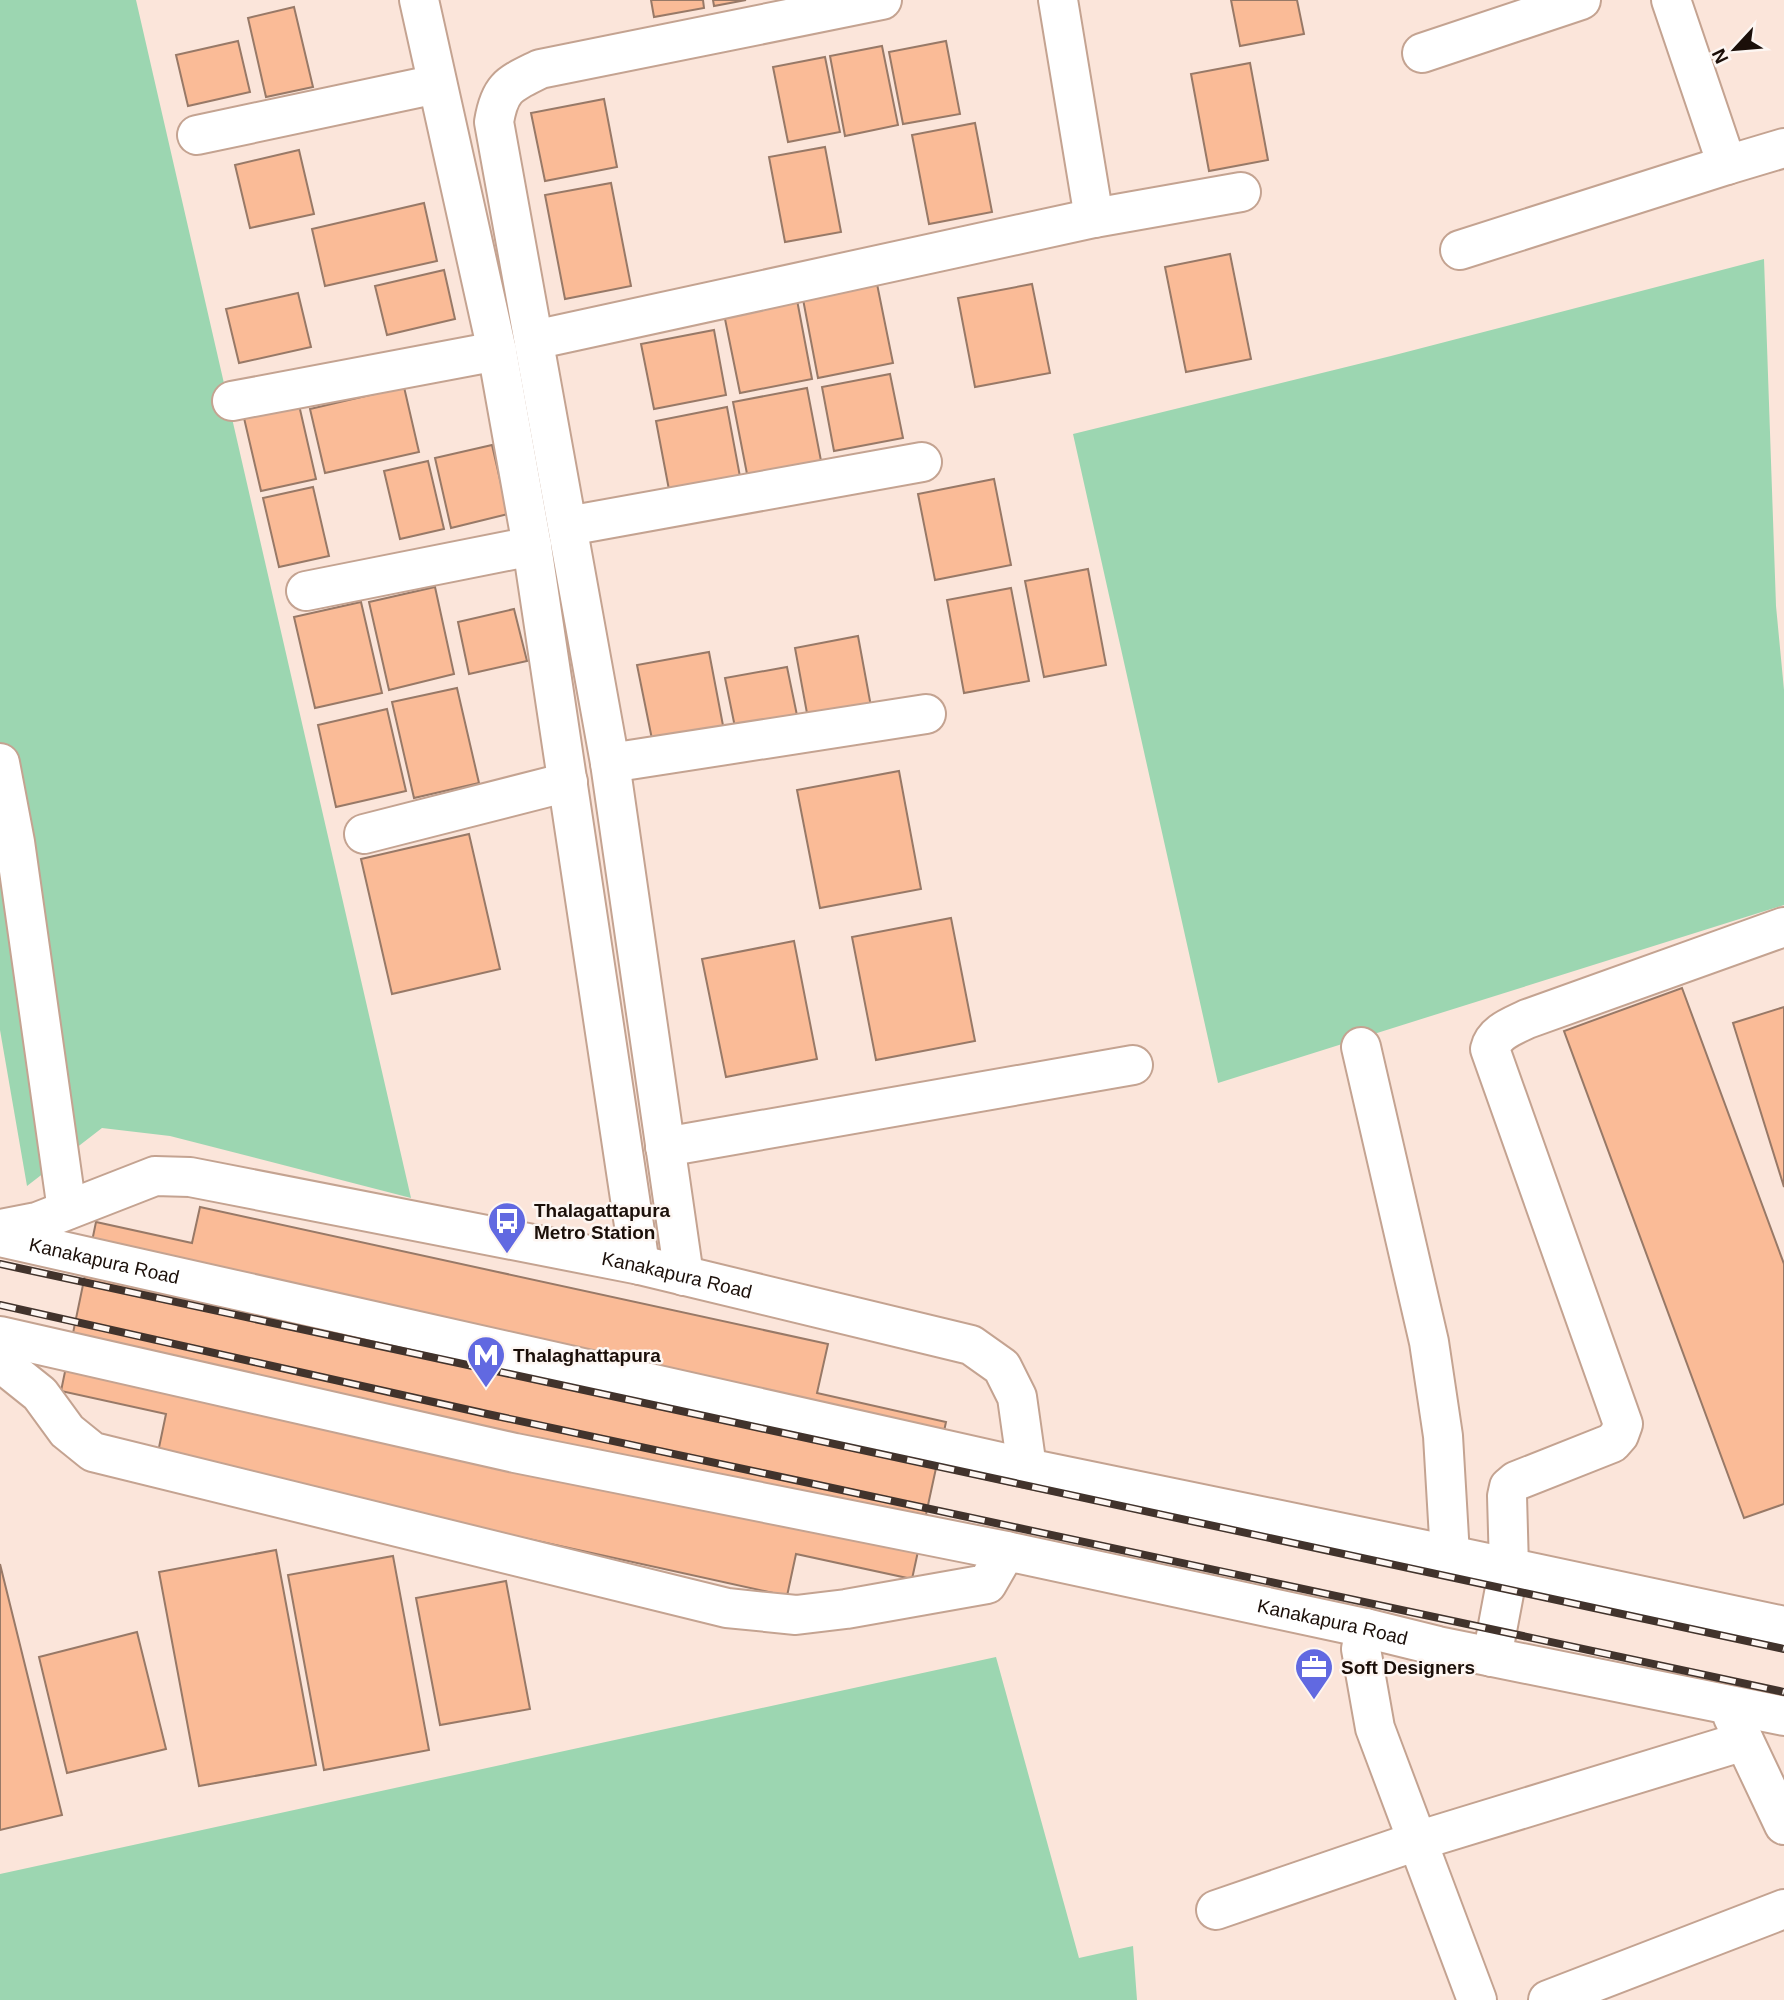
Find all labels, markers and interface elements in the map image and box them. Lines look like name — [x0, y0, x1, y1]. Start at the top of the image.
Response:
north arrow — [1700, 14, 1770, 84]
text: N — [1708, 45, 1733, 67]
bus stop icon: Thalagattapura Metro Station — [486, 1200, 528, 1255]
place label: Thalagattapura Metro Station — [534, 1200, 671, 1243]
street label: Kanakapura Road — [27, 1234, 181, 1288]
street label: Kanakapura Road — [600, 1248, 754, 1303]
metro station icon: Thalaghattapura — [465, 1334, 507, 1389]
place label: Thalaghattapura — [513, 1345, 661, 1366]
street label: Kanakapura Road — [1256, 1595, 1410, 1649]
office icon: Soft Designers — [1293, 1646, 1335, 1701]
place label: Soft Designers — [1341, 1657, 1475, 1678]

